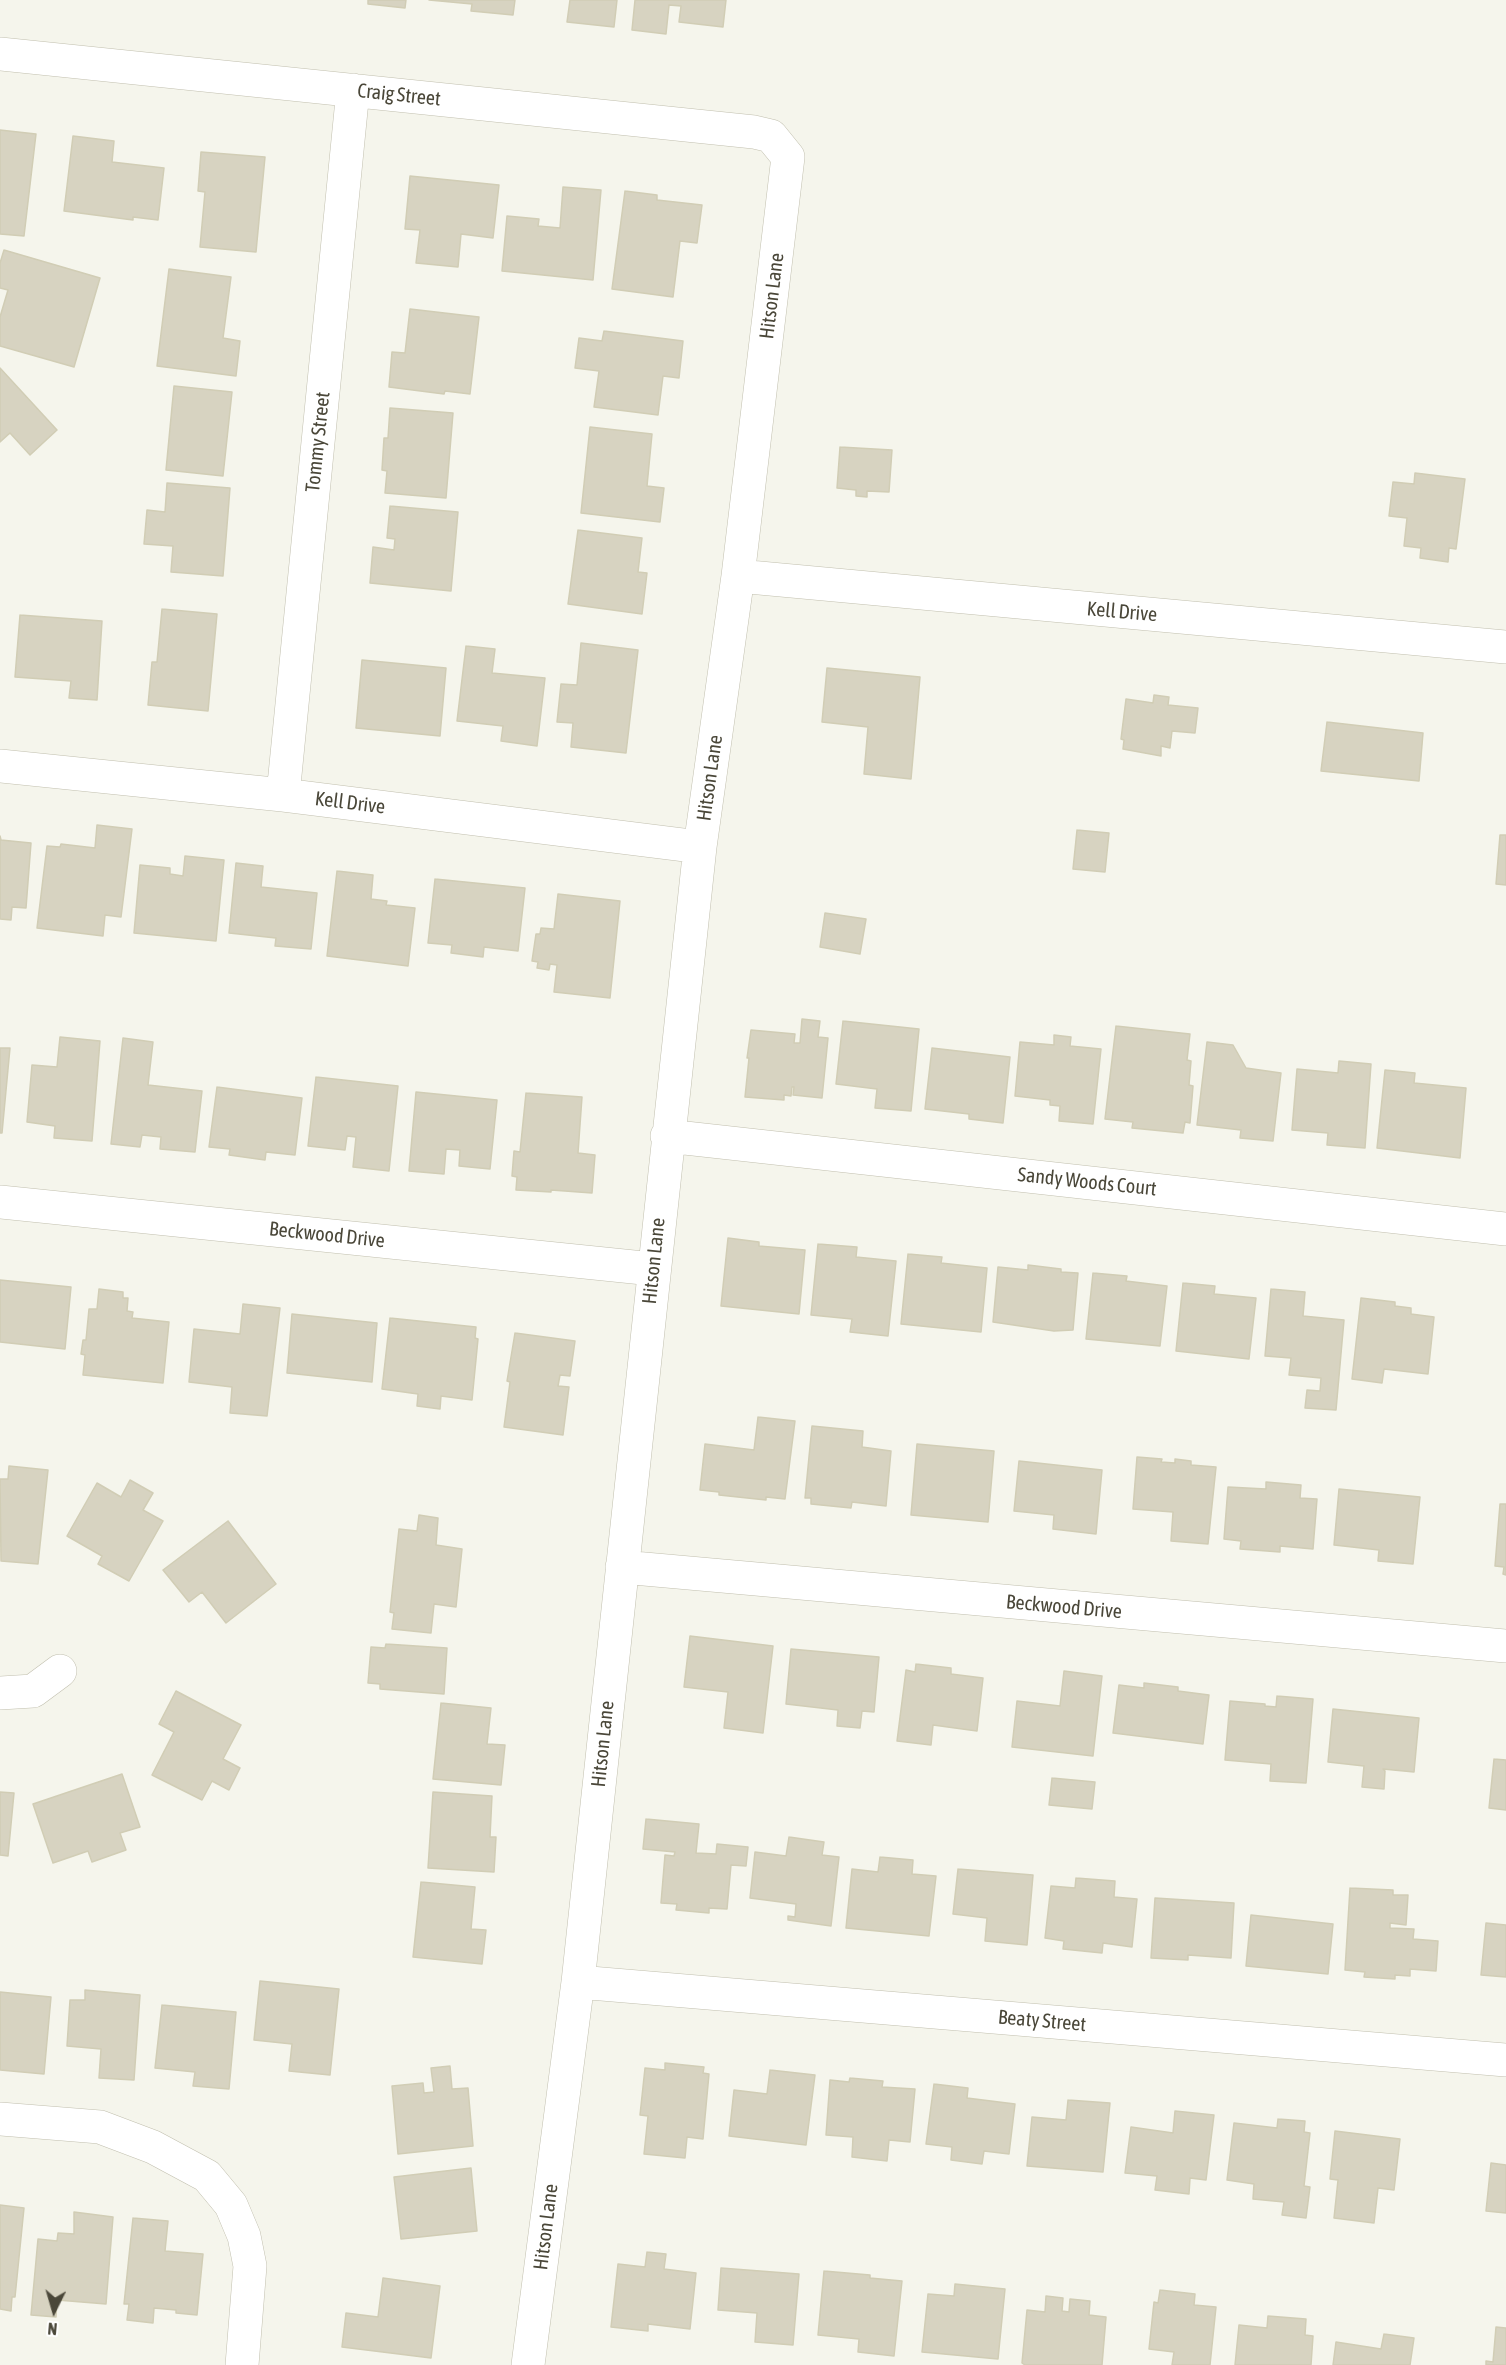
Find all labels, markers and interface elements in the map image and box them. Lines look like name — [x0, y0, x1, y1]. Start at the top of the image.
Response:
street label: Craig Street — [356, 79, 442, 111]
street label: Hitson Lane — [755, 252, 789, 340]
street label: Tommy Street — [301, 391, 335, 493]
street label: Kell Drive — [1086, 597, 1158, 627]
street label: Hitson Lane — [692, 733, 728, 823]
street label: Kell Drive — [313, 787, 387, 819]
street label: Sandy Woods Court — [1016, 1163, 1158, 1201]
street label: Beckwood Drive — [268, 1217, 386, 1253]
street label: Hitson Lane — [638, 1217, 670, 1305]
street label: Beckwood Drive — [1005, 1590, 1123, 1624]
street label: Hitson Lane — [587, 1700, 619, 1788]
street label: Beaty Street — [997, 2005, 1087, 2037]
street label: Hitson Lane — [529, 2183, 563, 2271]
north arrow — [24, 2281, 84, 2341]
text: N — [47, 2320, 58, 2338]

